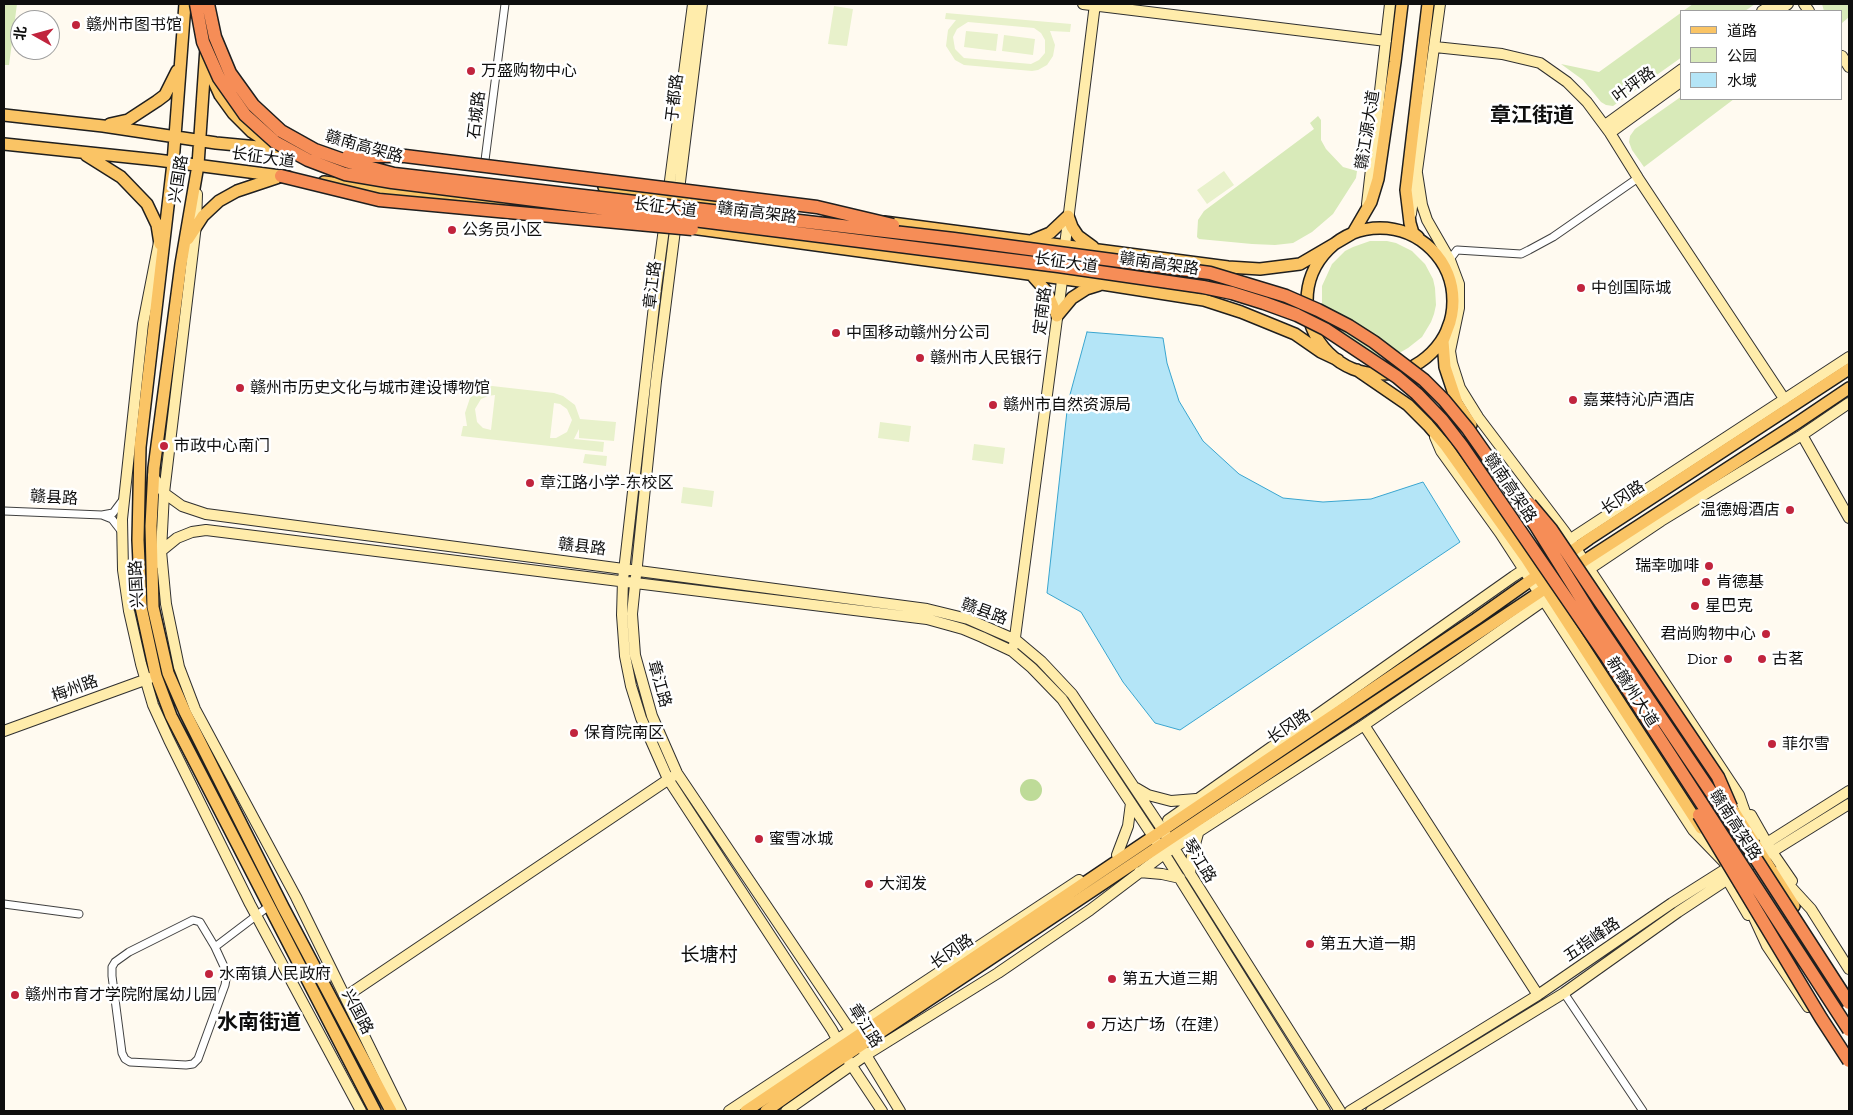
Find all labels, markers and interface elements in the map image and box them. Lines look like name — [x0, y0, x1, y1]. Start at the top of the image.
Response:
north arrow — [10, 10, 60, 60]
legend — [1680, 10, 1843, 100]
place label: 赣州市图书馆 — [86, 15, 182, 35]
marker: 赣州市图书馆 — [70, 19, 82, 31]
text: 道路 — [1727, 22, 1757, 40]
text: 北 — [11, 25, 30, 41]
text: 公园 — [1727, 47, 1757, 65]
place label: 万盛购物中心 — [481, 61, 577, 81]
street label: 叶坪路 — [1609, 63, 1659, 107]
marker: 万盛购物中心 — [465, 65, 477, 77]
text: 水域 — [1727, 72, 1757, 90]
street label: 于都路 — [663, 73, 687, 123]
street label: 赣江源大道 — [1352, 89, 1384, 171]
street label: 石城路 — [465, 90, 489, 140]
district label: 章江街道 — [1490, 103, 1574, 129]
street label: 赣南高架路 — [323, 127, 405, 167]
street label: 长征大道 — [230, 144, 296, 172]
street label: 兴国路 — [166, 154, 192, 204]
street label: 长征大道 — [632, 195, 698, 221]
street label: 赣南高架路 — [716, 199, 798, 227]
place label: 公务员小区 — [462, 220, 542, 240]
marker: 公务员小区 — [446, 224, 458, 236]
street label: 长征大道 — [1033, 249, 1099, 277]
street label: 赣南高架路 — [1118, 249, 1200, 279]
street label: 章江路 — [641, 260, 665, 310]
place label: 中创国际城 — [1591, 278, 1671, 298]
marker: 中创国际城 — [1575, 282, 1587, 294]
street label: 定南路 — [1031, 286, 1055, 336]
place label: 中国移动赣州分公司 — [846, 323, 990, 343]
marker: 中国移动赣州分公司 — [830, 327, 842, 339]
place label: 赣州市人民银行 — [930, 348, 1042, 368]
marker: 赣州市人民银行 — [914, 352, 926, 364]
place label: 赣州市历史文化与城市建设博物馆 — [250, 378, 490, 398]
marker: 赣州市历史文化与城市建设博物馆 — [234, 382, 246, 394]
place label: 嘉莱特沁庐酒店 — [1583, 390, 1695, 410]
marker: 嘉莱特沁庐酒店 — [1567, 394, 1579, 406]
place label: 赣州市自然资源局 — [1003, 395, 1131, 415]
marker: 赣州市自然资源局 — [987, 399, 999, 411]
place label: 市政中心南门 — [174, 436, 270, 456]
marker: 市政中心南门 — [158, 440, 170, 452]
street label: 赣南高架路 — [1480, 449, 1540, 527]
place label: 章江路小学-东校区 — [540, 473, 674, 493]
marker: 章江路小学-东校区 — [524, 477, 536, 489]
street label: 长冈路 — [1598, 477, 1648, 519]
street label: 赣县路 — [30, 487, 78, 509]
place label: 温德姆酒店 — [1700, 500, 1780, 520]
marker: 温德姆酒店 — [1784, 504, 1796, 516]
street label: 赣县路 — [557, 535, 607, 559]
place label: 瑞幸咖啡 — [1635, 556, 1699, 576]
street label: 兴国路 — [126, 560, 148, 608]
marker: 瑞幸咖啡 — [1703, 560, 1715, 572]
place label: 肯德基 — [1716, 572, 1764, 592]
marker: 肯德基 — [1700, 576, 1712, 588]
street label: 赣县路 — [958, 595, 1010, 629]
place label: 星巴克 — [1705, 596, 1753, 616]
marker: 星巴克 — [1689, 600, 1701, 612]
place label: 君尚购物中心 — [1660, 624, 1756, 644]
marker: 君尚购物中心 — [1760, 628, 1772, 640]
place label: Dior — [1687, 649, 1718, 669]
place label: 古茗 — [1772, 649, 1804, 669]
street label: 新赣州大道 — [1602, 653, 1662, 731]
marker: Dior — [1722, 653, 1734, 665]
marker: 古茗 — [1756, 653, 1768, 665]
street label: 章江路 — [643, 658, 675, 710]
street label: 梅州路 — [49, 672, 101, 706]
street label: 长冈路 — [1264, 706, 1314, 748]
place label: 保育院南区 — [584, 723, 664, 743]
marker: 保育院南区 — [568, 727, 580, 739]
place label: 菲尔雪 — [1782, 734, 1830, 754]
marker: 菲尔雪 — [1766, 738, 1778, 750]
street label: 赣南高架路 — [1705, 786, 1765, 864]
place label: 蜜雪冰城 — [769, 829, 833, 849]
marker: 蜜雪冰城 — [753, 833, 765, 845]
street label: 琴江路 — [1178, 836, 1220, 886]
place label: 大润发 — [879, 874, 927, 894]
marker: 大润发 — [863, 878, 875, 890]
street label: 五指峰路 — [1560, 914, 1624, 966]
street label: 长冈路 — [927, 931, 977, 973]
place label: 第五大道一期 — [1320, 934, 1416, 954]
marker: 第五大道一期 — [1304, 938, 1316, 950]
district label: 长塘村 — [681, 945, 737, 967]
place label: 水南镇人民政府 — [219, 964, 331, 984]
marker: 水南镇人民政府 — [203, 968, 215, 980]
place label: 第五大道三期 — [1122, 969, 1218, 989]
marker: 第五大道三期 — [1106, 973, 1118, 985]
place label: 赣州市育才学院附属幼儿园 — [25, 985, 217, 1005]
street label: 兴国路 — [337, 986, 377, 1038]
marker: 赣州市育才学院附属幼儿园 — [9, 989, 21, 1001]
street label: 章江路 — [844, 1001, 886, 1051]
district label: 水南街道 — [217, 1010, 301, 1036]
place label: 万达广场（在建） — [1101, 1015, 1229, 1035]
marker: 万达广场（在建） — [1085, 1019, 1097, 1031]

